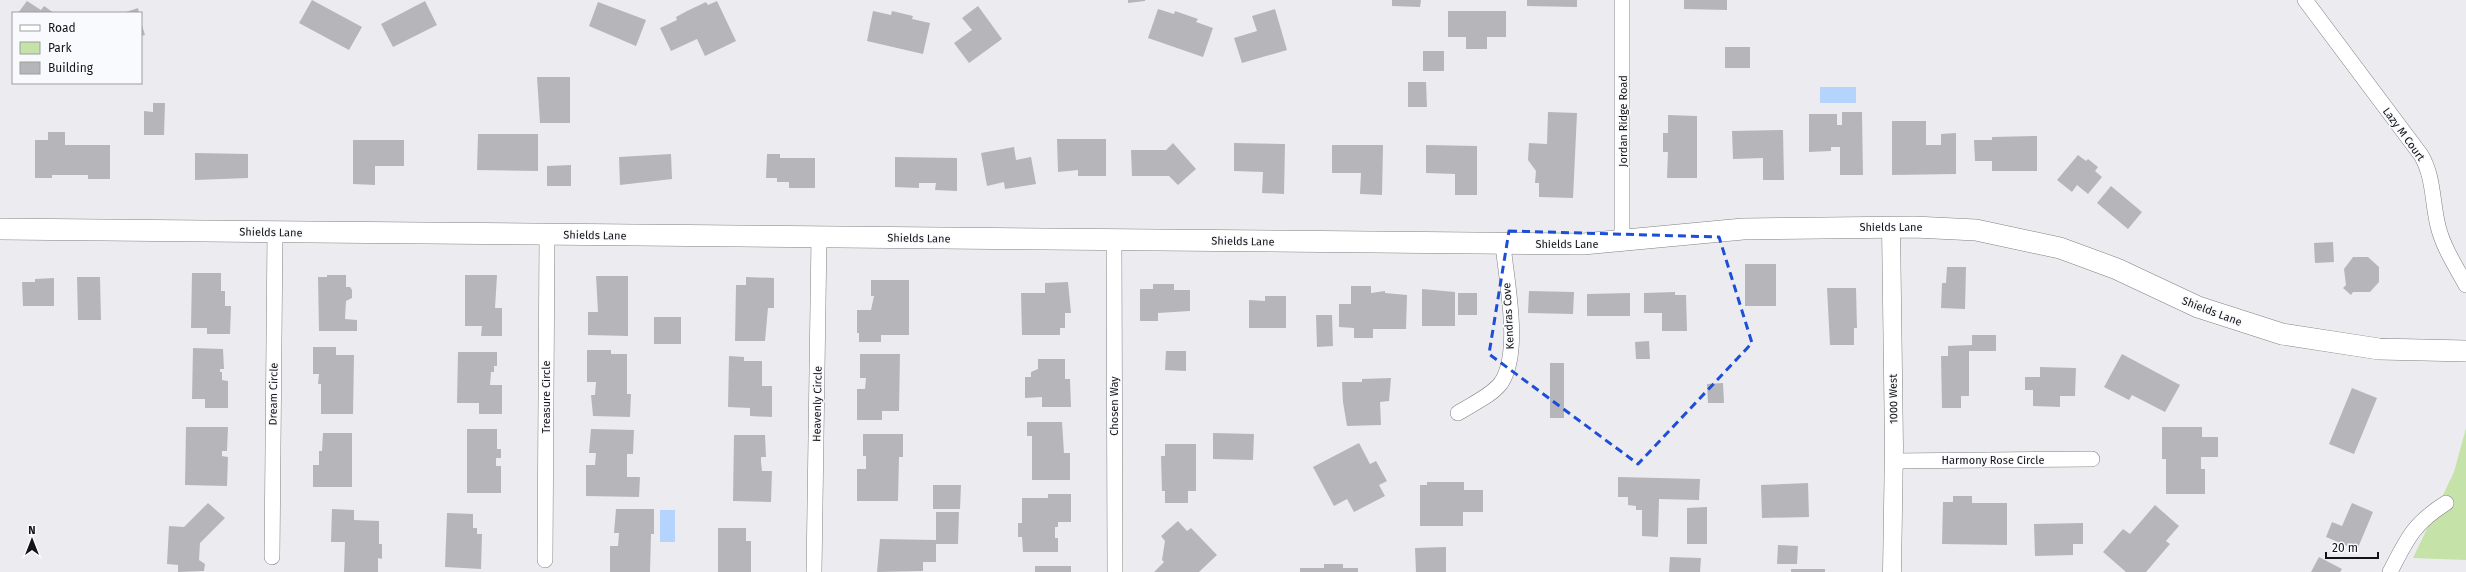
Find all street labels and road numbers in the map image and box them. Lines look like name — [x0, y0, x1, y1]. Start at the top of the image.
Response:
street label: Jordan Ridge Road — [1617, 75, 1630, 167]
street label: Lazy M Court — [2380, 105, 2427, 164]
street label: Shields Lane — [1859, 221, 1923, 234]
street label: Shields Lane — [239, 225, 303, 240]
street label: Shields Lane — [563, 228, 627, 243]
street label: Shields Lane — [887, 231, 951, 246]
street label: Shields Lane — [1211, 234, 1275, 249]
street label: Shields Lane — [1535, 238, 1599, 251]
street label: Kendras Cove — [1500, 282, 1517, 350]
street label: Shields Lane — [2180, 294, 2244, 329]
street label: Treasure Circle — [540, 360, 553, 434]
street label: Dream Circle — [266, 362, 281, 426]
street label: Heavenly Circle — [810, 366, 825, 442]
street label: 1000 West — [1887, 374, 1900, 424]
street label: Chosen Way — [1108, 376, 1121, 436]
street label: Harmony Rose Circle — [1942, 454, 2044, 467]

